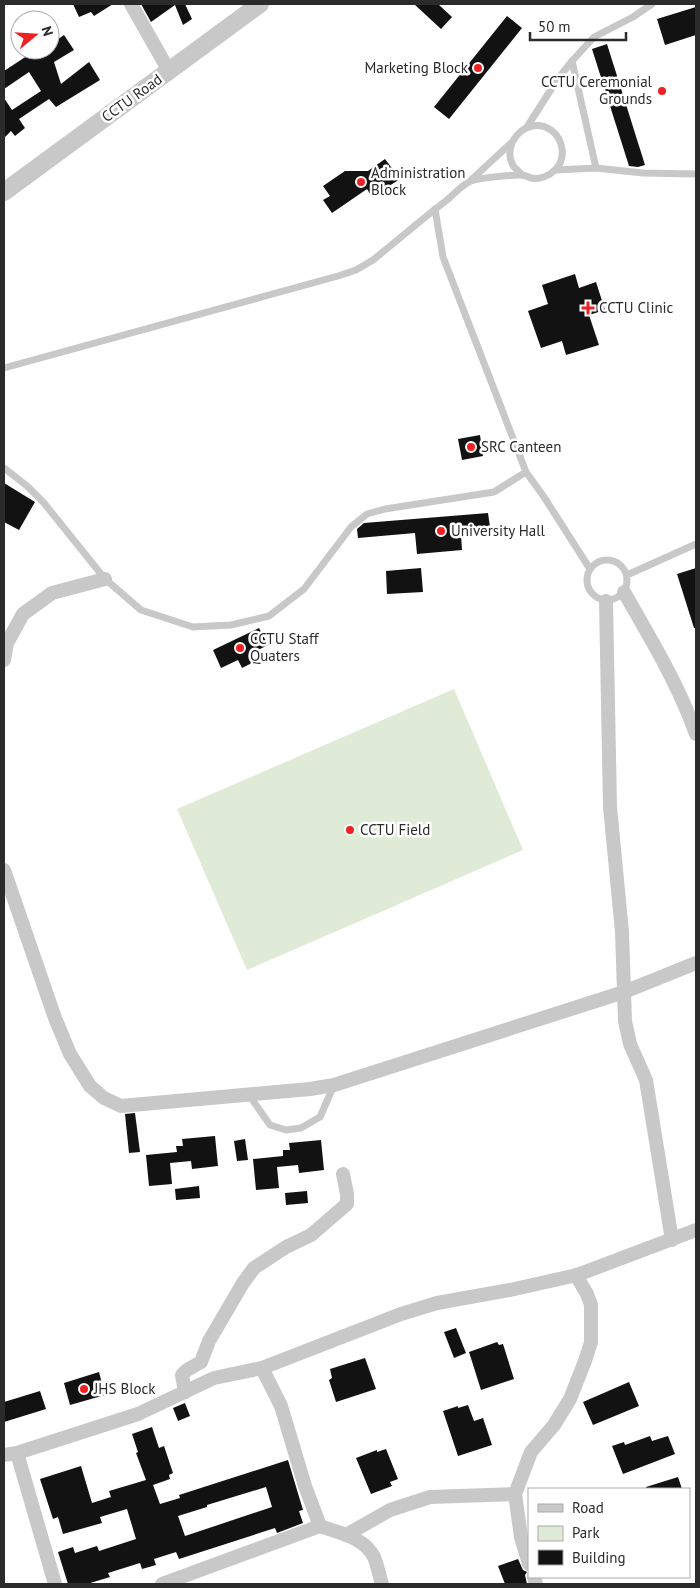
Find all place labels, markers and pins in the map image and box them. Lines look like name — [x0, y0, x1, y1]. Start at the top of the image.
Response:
place label: Marketing Block — [364, 58, 469, 77]
marker: Marketing Block — [472, 62, 484, 74]
place label: CCTU Ceremonial Grounds — [541, 72, 653, 108]
marker: CCTU Ceremonial Grounds — [656, 85, 668, 97]
place label: Administration Block — [371, 163, 466, 199]
marker: Administration Block — [355, 176, 367, 188]
place label: CCTU Clinic — [599, 298, 674, 317]
marker: CCTU Clinic — [581, 301, 595, 315]
place label: SRC Canteen — [481, 437, 561, 456]
marker: SRC Canteen — [465, 441, 477, 453]
place label: University Hall — [451, 521, 546, 540]
marker: University Hall — [435, 525, 447, 537]
place label: CCTU Staff Quaters — [250, 629, 320, 665]
marker: CCTU Staff Quaters — [234, 642, 246, 654]
place label: CCTU Field — [360, 820, 430, 839]
marker: CCTU Field — [344, 824, 356, 836]
place label: JHS Block — [93, 1379, 156, 1398]
marker: JHS Block — [78, 1383, 90, 1395]

